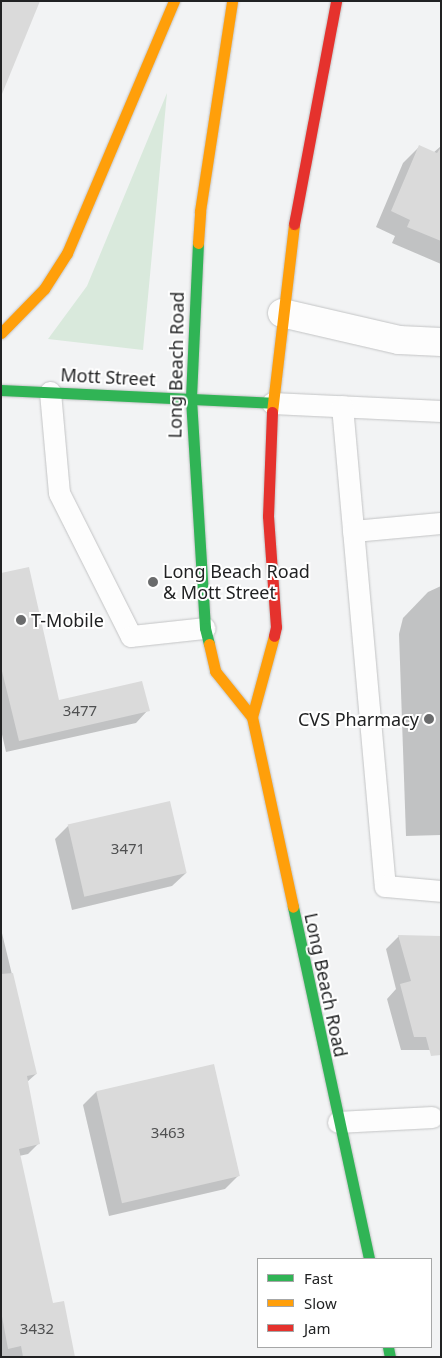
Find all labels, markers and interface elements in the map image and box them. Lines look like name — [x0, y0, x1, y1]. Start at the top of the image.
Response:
street label: Long Beach Road — [164, 291, 188, 439]
street label: Mott Street — [60, 364, 156, 390]
place label: Long Beach Road & Mott Street — [163, 561, 310, 604]
marker: Long Beach Road & Mott Street — [147, 576, 159, 588]
place label: T-Mobile — [31, 609, 104, 631]
marker: T-Mobile — [15, 614, 27, 626]
house number: 3477 — [63, 702, 97, 720]
place label: CVS Pharmacy — [298, 708, 419, 730]
marker: CVS Pharmacy — [423, 713, 435, 725]
house number: 3471 — [111, 840, 145, 858]
street label: Long Beach Road — [300, 911, 352, 1059]
house number: 3463 — [151, 1124, 185, 1142]
legend — [257, 1258, 432, 1348]
text: Fast — [304, 1268, 333, 1288]
text: Slow — [304, 1293, 337, 1313]
text: Jam — [304, 1318, 331, 1338]
house number: 3432 — [20, 1320, 54, 1338]

